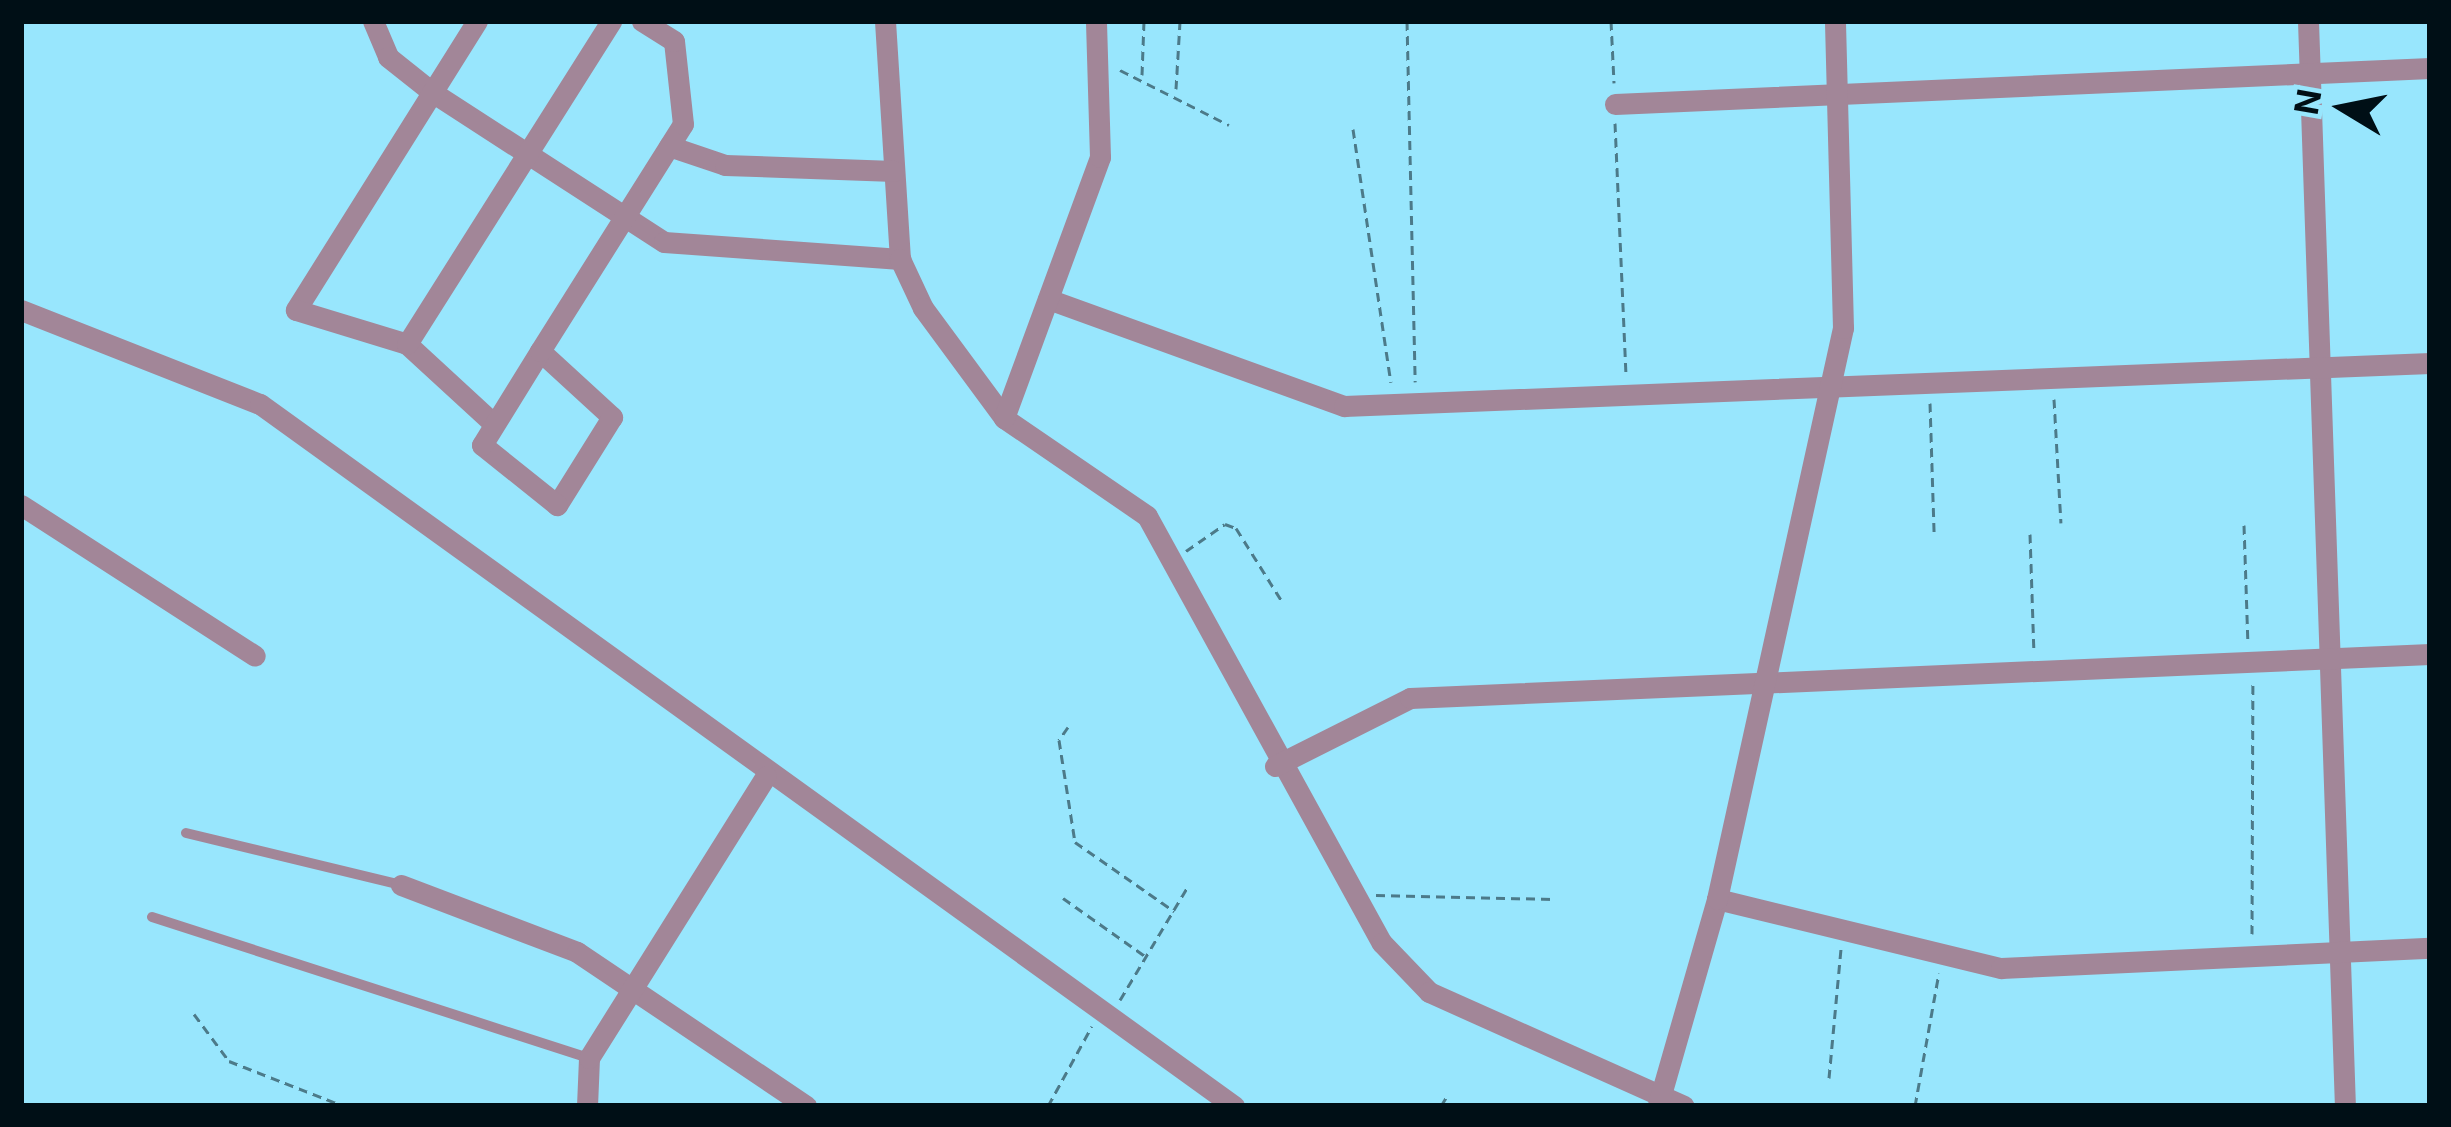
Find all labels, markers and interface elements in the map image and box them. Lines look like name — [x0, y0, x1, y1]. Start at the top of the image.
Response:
north arrow — [2283, 48, 2403, 168]
text: N — [2286, 86, 2329, 118]

